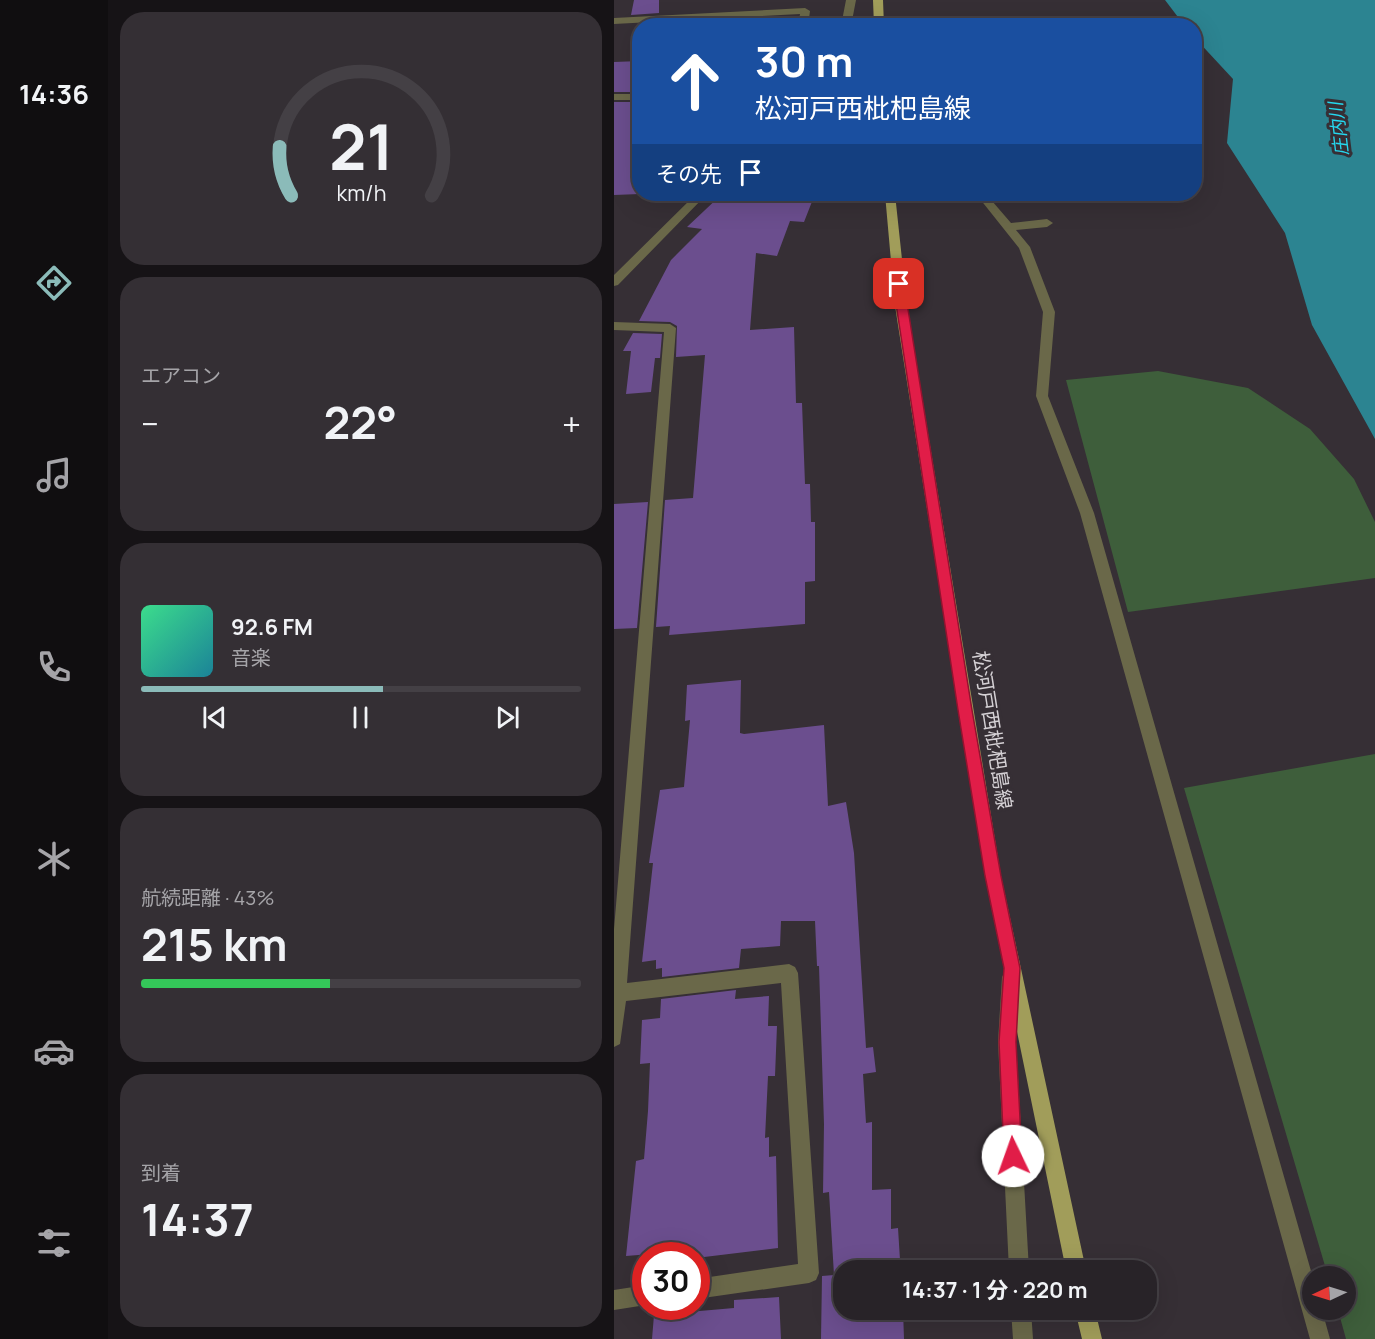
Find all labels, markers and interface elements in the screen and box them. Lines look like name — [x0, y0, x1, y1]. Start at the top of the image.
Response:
text: 30 m — [755, 32, 853, 90]
icon: ahead — [656, 42, 734, 120]
text: 14:36 — [19, 75, 89, 112]
text: 松河戸西枇杷島線 — [755, 89, 971, 126]
water label: 庄内川 — [1323, 99, 1353, 157]
text: 21 — [329, 103, 393, 189]
icon: arrive — [734, 156, 767, 189]
text: その先 — [656, 159, 722, 189]
text: km/h — [336, 178, 386, 207]
pin — [873, 258, 924, 309]
icon: directions — [33, 262, 75, 304]
icon: arrive — [882, 267, 915, 300]
text: エアコン — [141, 362, 221, 389]
text: 22° — [323, 391, 397, 453]
text: − — [141, 401, 159, 446]
text: + — [562, 401, 581, 446]
icon: music — [33, 454, 75, 496]
text: 92.6 FM — [231, 612, 313, 642]
text: 音楽 — [231, 644, 271, 671]
icon: phone — [33, 646, 75, 688]
street label: 松河戸西枇杷島線 — [967, 649, 1019, 811]
icon: previous — [198, 701, 231, 734]
icon: pause — [344, 701, 377, 734]
icon: next — [491, 701, 524, 734]
icon: climate — [33, 838, 75, 880]
text: 航続距離 · 43% — [141, 884, 274, 911]
text: 215 km — [141, 913, 288, 975]
icon: car — [33, 1030, 75, 1072]
position arrow — [981, 1124, 1045, 1188]
text: 到着 — [141, 1159, 181, 1186]
text: 14:37 — [141, 1188, 254, 1250]
icon: filters — [33, 1222, 75, 1264]
speed limit sign: 30 — [632, 1242, 710, 1320]
north arrow — [1302, 1266, 1356, 1320]
map controls — [1302, 1266, 1356, 1320]
text: 14:37 · 1 分 · 220 m — [902, 1275, 1088, 1305]

